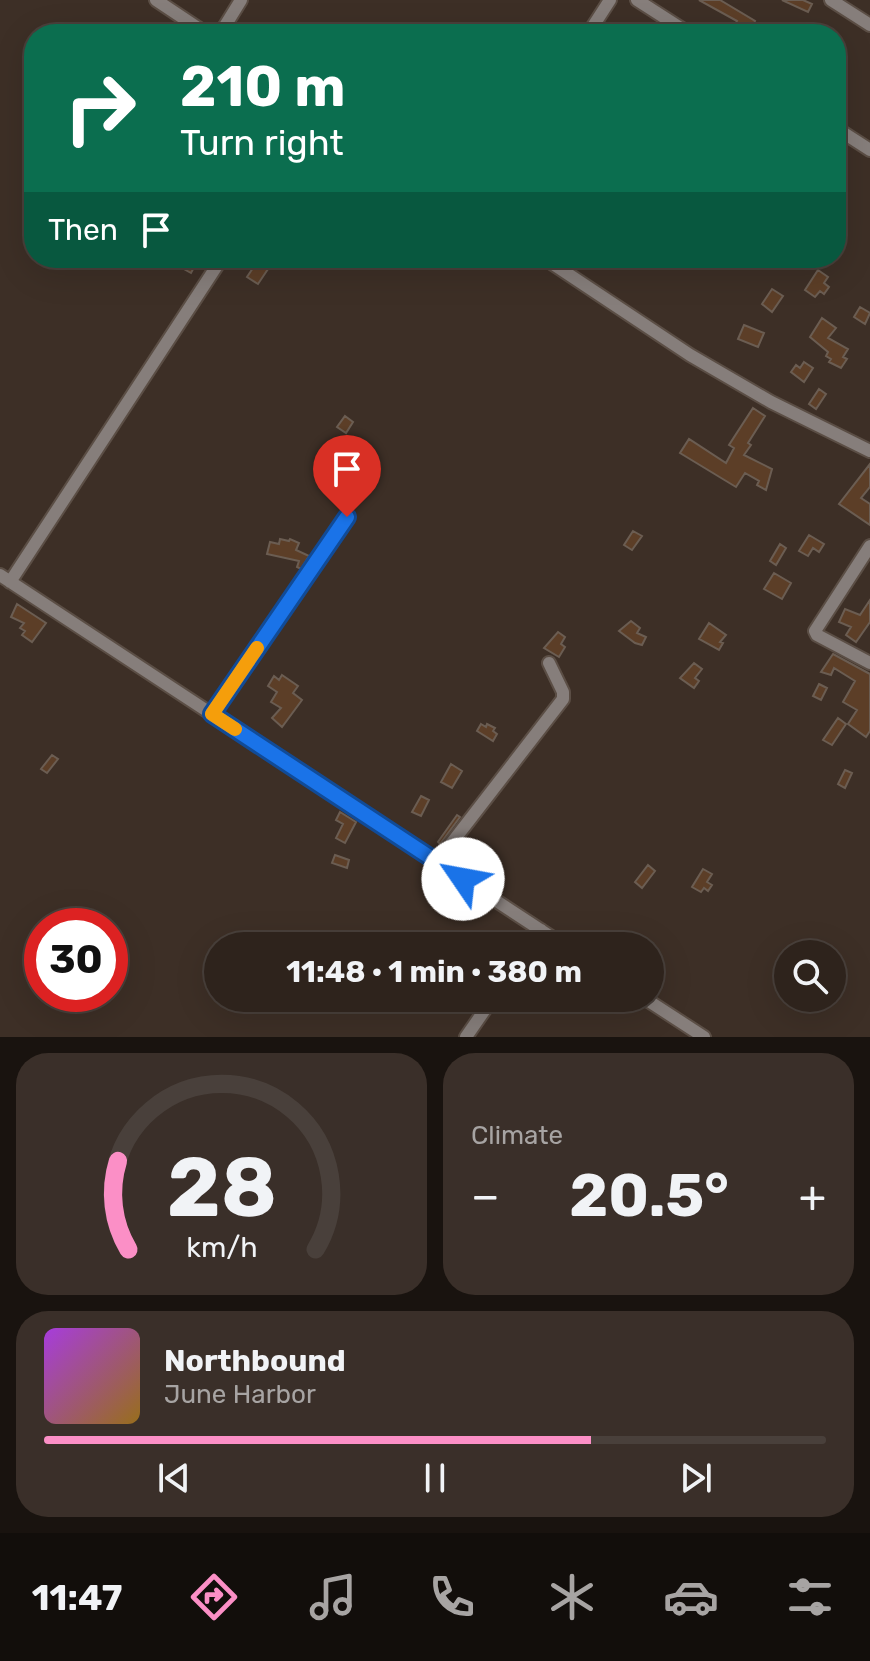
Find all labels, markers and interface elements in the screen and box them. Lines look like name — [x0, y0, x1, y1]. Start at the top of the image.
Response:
text: 210 m — [180, 54, 346, 120]
icon: right — [48, 56, 152, 160]
text: Turn right — [180, 121, 344, 164]
icon: arrive — [134, 208, 178, 252]
text: Then — [48, 212, 118, 248]
pin — [313, 435, 381, 517]
icon: arrive — [325, 447, 369, 491]
position arrow — [421, 837, 505, 921]
speed limit sign: 30 — [24, 908, 128, 1012]
map controls — [774, 940, 846, 1012]
button: search — [774, 940, 846, 1012]
text: 11:48 · 1 min · 380 m — [286, 954, 582, 990]
text: Climate — [471, 1120, 563, 1151]
text: 28 — [166, 1138, 277, 1237]
text: 20.5° — [569, 1160, 729, 1231]
text: − — [471, 1170, 500, 1222]
text: + — [799, 1170, 826, 1222]
text: km/h — [186, 1230, 257, 1264]
text: Northbound — [164, 1343, 346, 1379]
text: June Harbor — [164, 1379, 316, 1410]
icon: previous — [152, 1456, 196, 1500]
icon: pause — [413, 1456, 457, 1500]
icon: next — [674, 1456, 718, 1500]
icon: directions — [186, 1569, 242, 1625]
icon: music — [305, 1569, 361, 1625]
icon: phone — [424, 1569, 480, 1625]
icon: climate — [544, 1569, 600, 1625]
icon: car — [663, 1569, 719, 1625]
icon: filters — [782, 1569, 838, 1625]
text: 11:47 — [32, 1576, 122, 1619]

